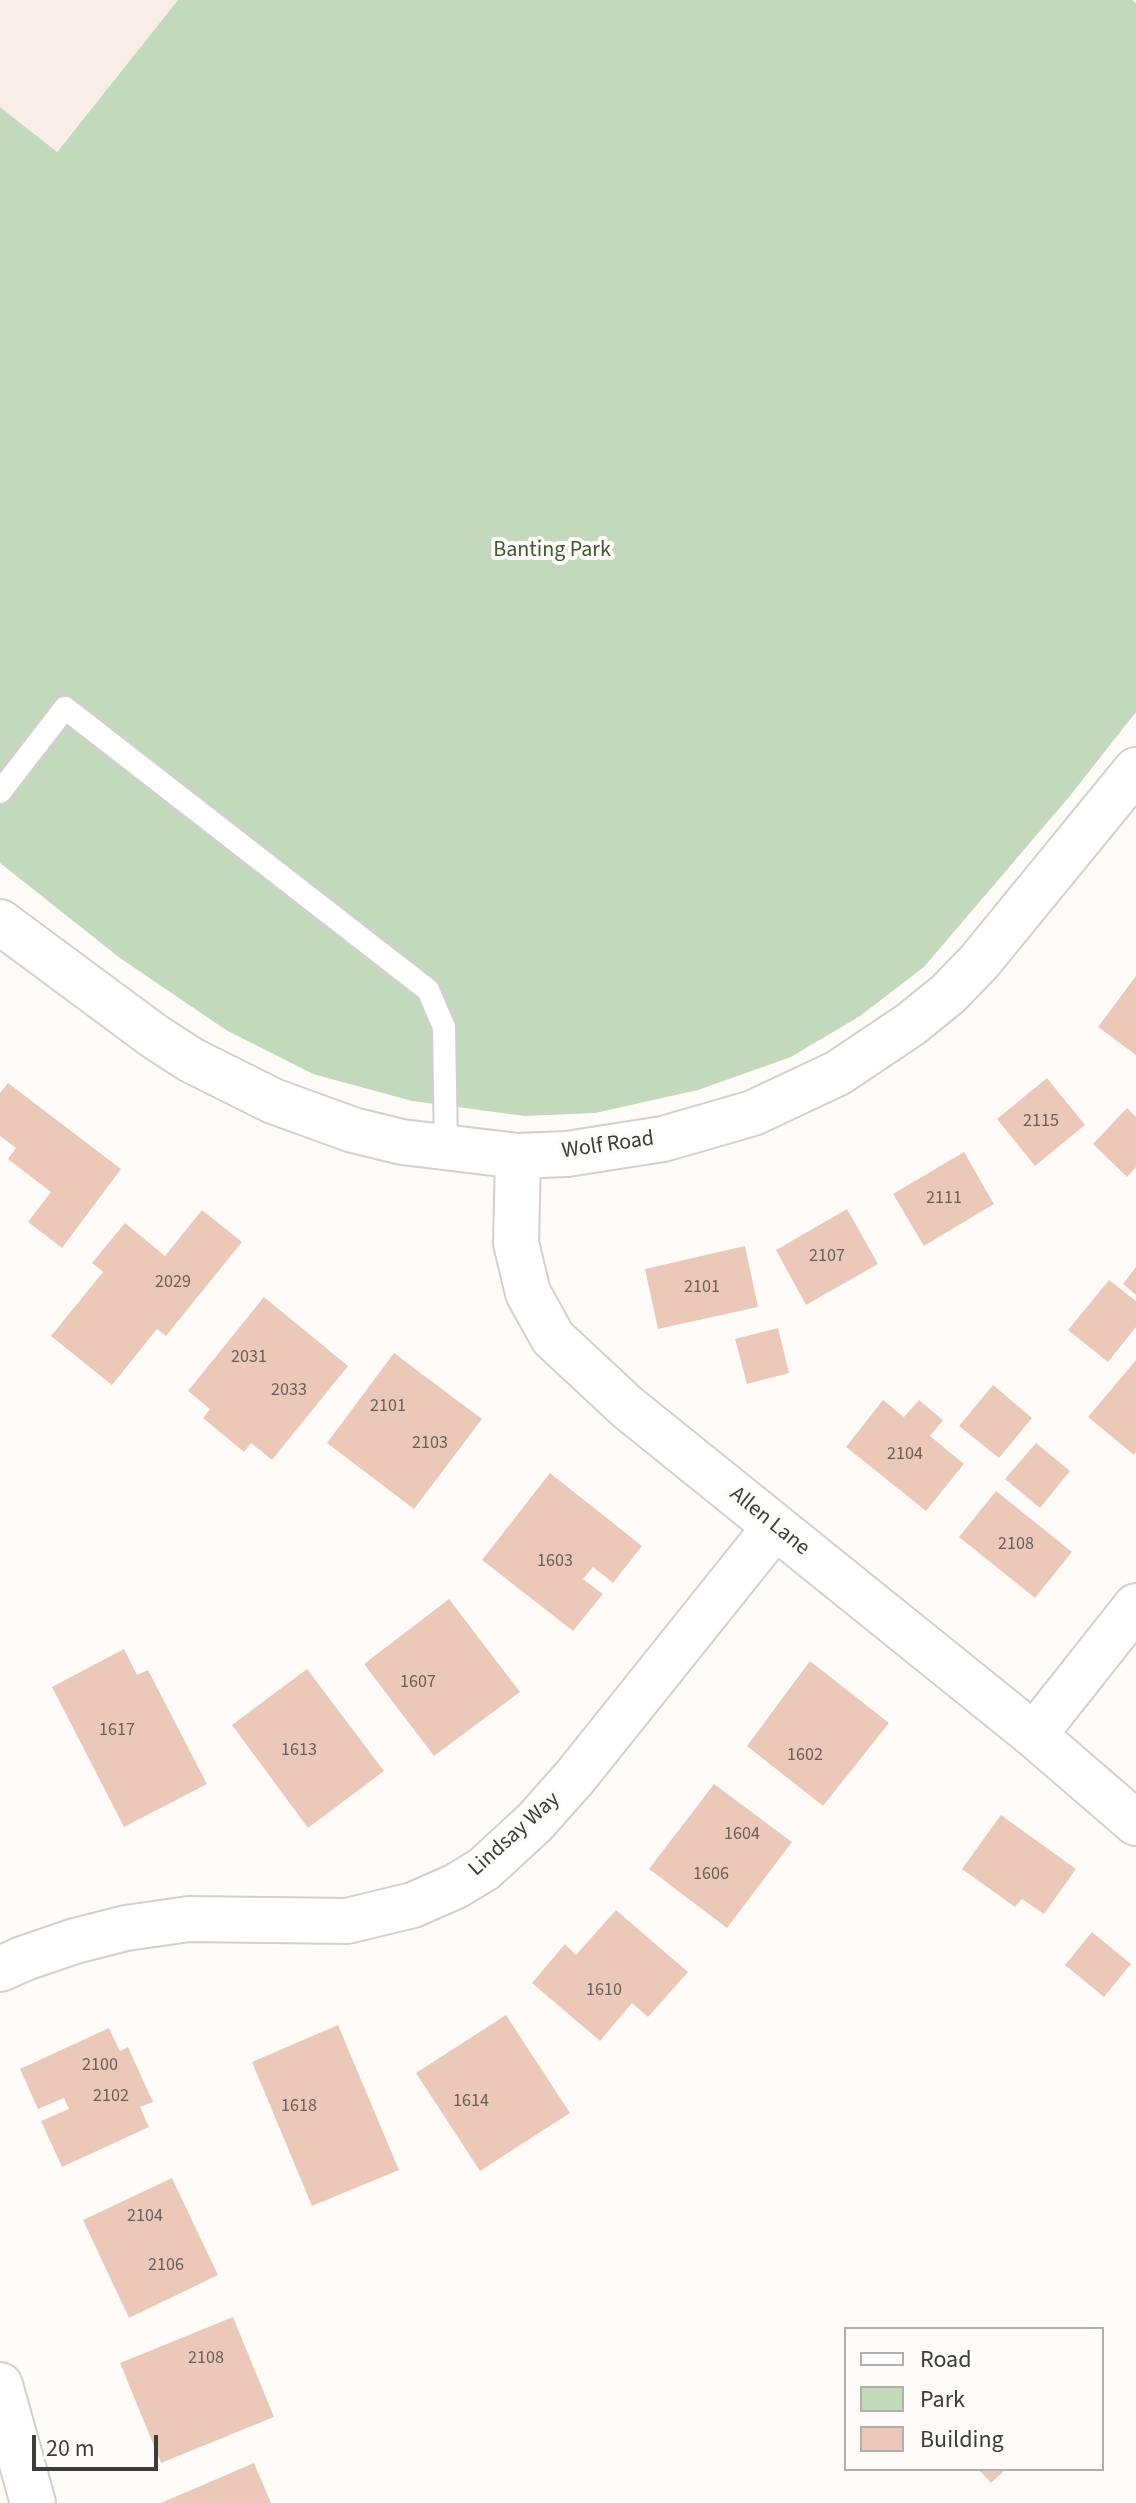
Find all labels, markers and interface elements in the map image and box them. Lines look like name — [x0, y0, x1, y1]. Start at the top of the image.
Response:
park label: Banting Park — [493, 538, 611, 564]
house number: 2115 — [1023, 1111, 1059, 1133]
street label: Wolf Road — [560, 1126, 656, 1166]
house number: 2111 — [926, 1188, 962, 1210]
house number: 2107 — [809, 1246, 845, 1268]
house number: 2029 — [155, 1272, 191, 1294]
house number: 2101 — [684, 1277, 720, 1299]
house number: 2031 — [231, 1347, 267, 1369]
house number: 2033 — [271, 1380, 307, 1402]
house number: 2101 — [370, 1396, 406, 1418]
house number: 2103 — [412, 1433, 448, 1455]
house number: 2104 — [887, 1444, 923, 1466]
street label: Allen Lane — [724, 1482, 814, 1562]
house number: 2108 — [998, 1534, 1034, 1556]
house number: 1603 — [537, 1551, 573, 1573]
house number: 1607 — [400, 1672, 436, 1694]
house number: 1617 — [99, 1720, 135, 1742]
house number: 1613 — [281, 1740, 317, 1762]
house number: 1602 — [787, 1745, 823, 1767]
street label: Lindsay Way — [464, 1787, 566, 1883]
house number: 1604 — [724, 1824, 760, 1846]
house number: 1606 — [693, 1864, 729, 1886]
house number: 1610 — [586, 1980, 622, 2002]
house number: 2100 — [82, 2055, 118, 2077]
house number: 2102 — [93, 2086, 129, 2108]
house number: 1614 — [453, 2091, 489, 2113]
house number: 1618 — [281, 2096, 317, 2118]
house number: 2104 — [127, 2206, 163, 2228]
house number: 2106 — [148, 2255, 184, 2277]
legend — [844, 2327, 1104, 2471]
text: Road — [920, 2342, 972, 2377]
house number: 2108 — [188, 2348, 224, 2370]
text: Park — [920, 2382, 965, 2417]
scale bar — [36, 2419, 162, 2469]
text: Building — [920, 2422, 1004, 2457]
text: 20 m — [46, 2431, 95, 2466]

